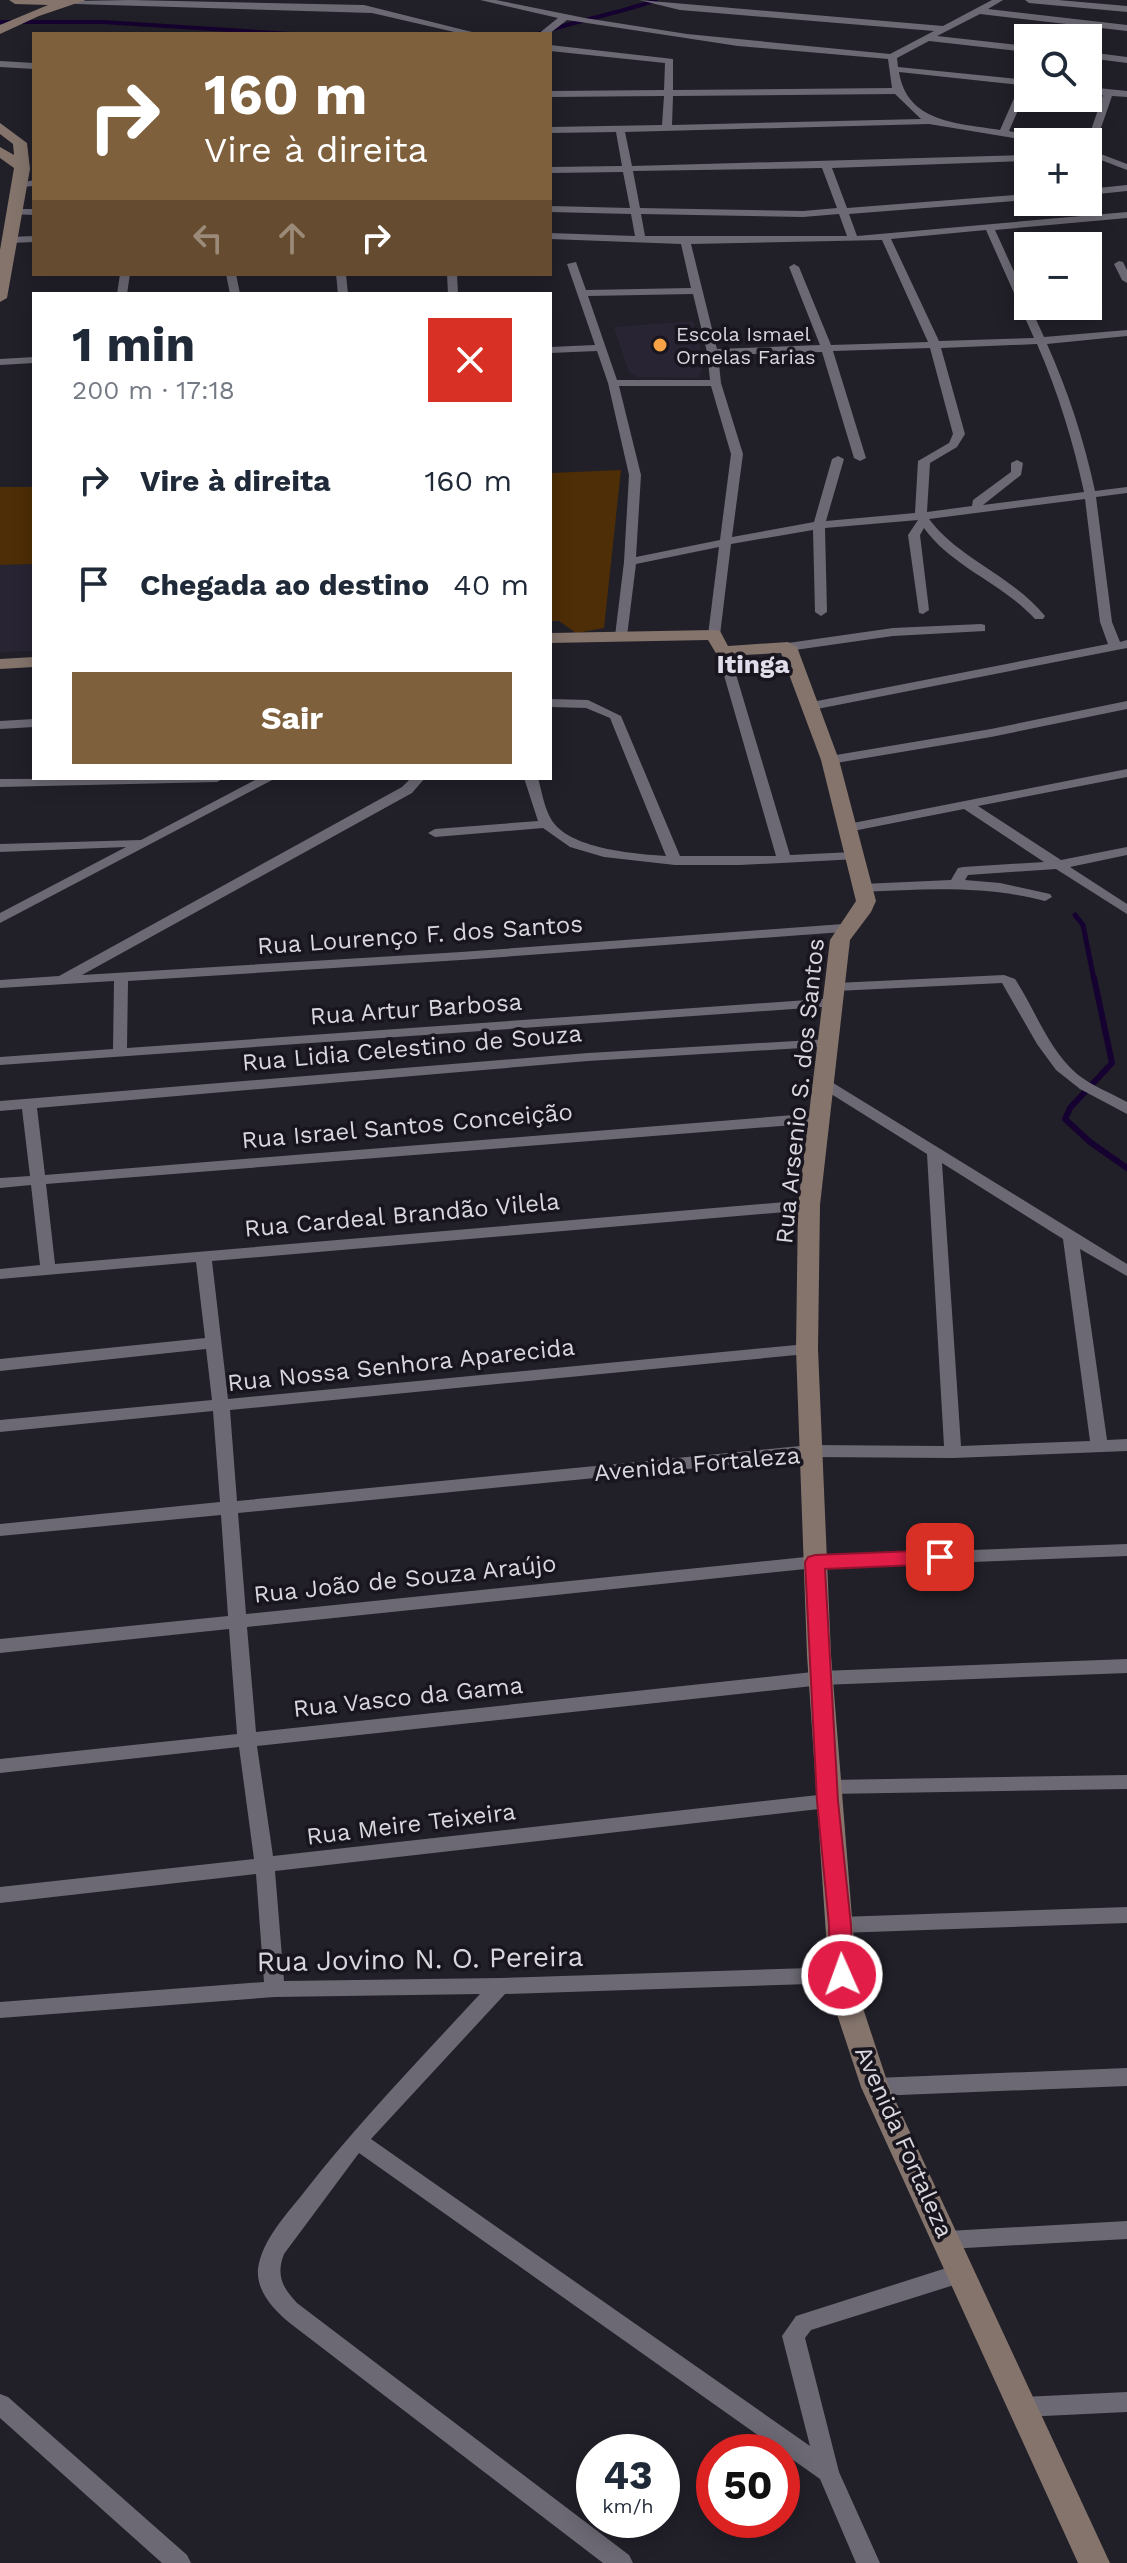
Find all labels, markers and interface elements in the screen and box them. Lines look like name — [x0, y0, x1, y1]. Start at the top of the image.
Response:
map controls — [1014, 24, 1102, 320]
button: search — [1014, 24, 1102, 112]
text: 160 m — [204, 62, 367, 128]
icon: right — [72, 64, 176, 168]
button: + — [1014, 128, 1102, 216]
text: Vire à direita — [204, 129, 428, 171]
icon: left — [186, 216, 230, 260]
icon: ahead — [270, 216, 314, 260]
icon: right — [354, 216, 398, 260]
button: − — [1014, 232, 1102, 320]
text: 1 min — [72, 316, 195, 373]
button: close — [428, 318, 512, 402]
place label: Escola Ismael Ornelas Farias — [676, 322, 816, 369]
marker: Escola Ismael Ornelas Farias — [651, 336, 669, 354]
text: 200 m · 17:18 — [72, 375, 235, 405]
icon: right — [72, 458, 116, 502]
text: Vire à direita — [140, 463, 331, 498]
text: 160 m — [425, 463, 512, 498]
icon: arrive — [72, 562, 116, 606]
text: Chegada ao destino — [140, 567, 429, 602]
text: 40 m — [453, 567, 529, 602]
district label: Itinga — [717, 649, 789, 679]
button: Sair — [72, 672, 512, 764]
street label: Rua Lourenço F. dos Santos — [256, 910, 584, 960]
street label: Rua Arsenio S. dos Santos — [770, 937, 830, 1245]
street label: Rua Artur Barbosa — [309, 988, 523, 1030]
street label: Rua Lidia Celestino de Souza — [241, 1019, 583, 1077]
street label: Rua Israel Santos Conceição — [240, 1098, 574, 1154]
street label: Rua Cardeal Brandão Vilela — [243, 1187, 561, 1243]
street label: Rua Nossa Senhora Aparecida — [226, 1333, 576, 1397]
street label: Avenida Fortaleza — [593, 1441, 801, 1487]
pin — [906, 1523, 974, 1591]
icon: arrive — [918, 1535, 962, 1579]
street label: Rua João de Souza Araújo — [252, 1549, 558, 1609]
street label: Rua Vasco da Gama — [292, 1671, 524, 1723]
street label: Rua Meire Teixeira — [305, 1797, 517, 1851]
position arrow — [800, 1933, 884, 2017]
street label: Rua Jovino N. O. Pereira — [256, 1940, 584, 1978]
street label: Avenida Fortaleza — [849, 2042, 959, 2242]
speed limit sign: 50 — [696, 2434, 800, 2538]
text: 43 — [603, 2452, 653, 2499]
text: km/h — [602, 2494, 654, 2518]

